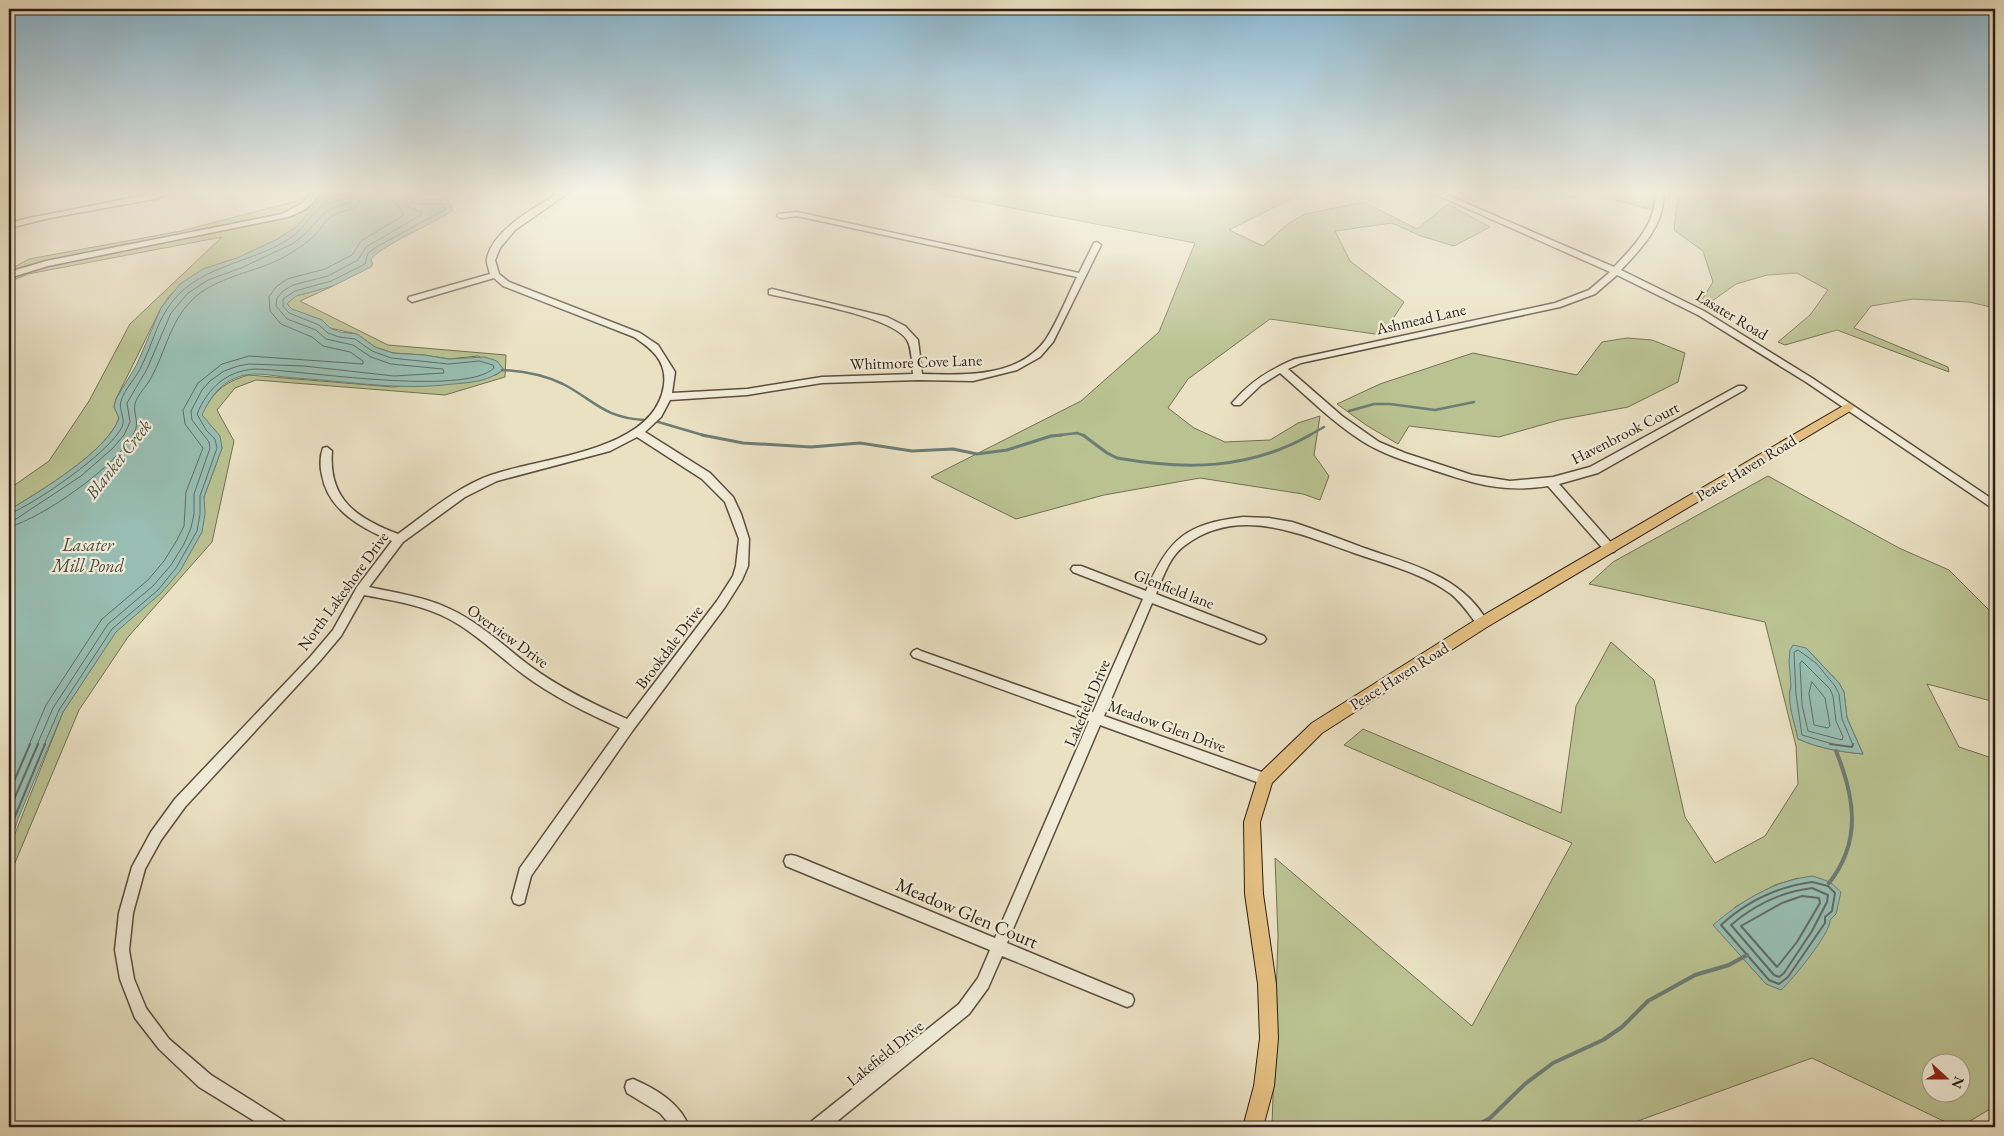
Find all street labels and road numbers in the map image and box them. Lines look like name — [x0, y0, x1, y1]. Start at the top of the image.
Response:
street label: Lasater Road — [1692, 285, 1773, 345]
street label: Ashmead Lane — [1373, 299, 1468, 340]
street label: Whitmore Cove Lane — [849, 349, 983, 375]
street label: Havenbrook Court — [1568, 397, 1682, 469]
street label: Peace Haven Road — [1692, 429, 1801, 506]
street label: North Lakeshore Drive — [293, 527, 393, 655]
street label: Glenfield lane — [1131, 564, 1217, 614]
street label: Overview Drive — [463, 599, 553, 673]
street label: Brookdale Drive — [631, 601, 707, 693]
street label: Peace Haven Road — [1345, 637, 1453, 715]
street label: Lakefield Drive — [1059, 656, 1115, 750]
street label: Meadow Glen Drive — [1105, 695, 1229, 757]
street label: Meadow Glen Court — [892, 872, 1042, 954]
street label: Lakefield Drive — [842, 1015, 928, 1091]

